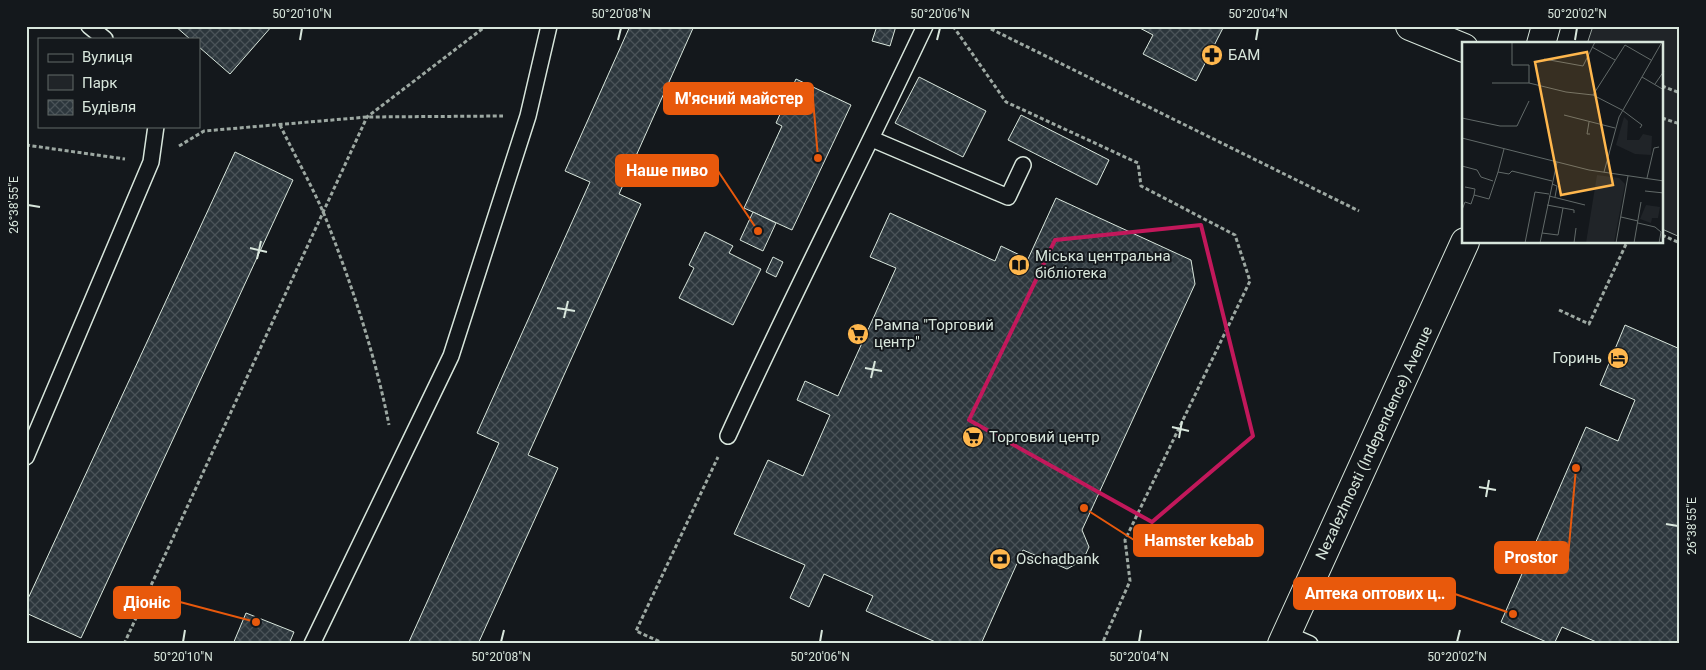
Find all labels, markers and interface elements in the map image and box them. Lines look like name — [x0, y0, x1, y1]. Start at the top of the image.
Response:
text: 50°20'10"N — [272, 7, 332, 21]
text: 50°20'08"N — [591, 7, 651, 21]
text: 50°20'06"N — [910, 7, 970, 21]
text: 50°20'04"N — [1228, 7, 1288, 21]
text: 50°20'02"N — [1547, 7, 1607, 21]
legend — [38, 38, 200, 128]
inset map — [1462, 42, 1664, 244]
pharmacy icon: БАМ — [1200, 43, 1224, 67]
place label: БАМ — [1228, 46, 1260, 64]
text: Вулиця — [82, 48, 133, 66]
text: Парк — [82, 74, 117, 92]
callout: М'ясний майстер — [664, 83, 813, 114]
text: М'ясний майстер — [675, 89, 803, 108]
text: Будівля — [82, 98, 136, 116]
callout: Наше пиво — [616, 155, 718, 186]
text: Наше пиво — [626, 161, 708, 180]
text: 26°38'55"E — [7, 176, 21, 234]
place label: Міська центральна бібліотека — [1035, 247, 1171, 282]
library icon: Міська центральна бібліотека — [1007, 253, 1031, 277]
place label: Рампа "Торговий центр" — [874, 316, 994, 351]
supermarket icon: Рампа "Торговий центр" — [846, 322, 870, 346]
street label: Nezalezhnosti (Independence) Avenue — [1312, 323, 1436, 563]
hotel icon: Горинь — [1606, 346, 1630, 370]
place label: Горинь — [1553, 349, 1602, 367]
supermarket icon: Торговий центр — [961, 425, 985, 449]
place label: Торговий центр — [989, 428, 1100, 446]
text: 26°38'55"E — [1685, 497, 1699, 555]
callout: Hamster kebab — [1134, 525, 1263, 556]
text: Hamster kebab — [1144, 531, 1254, 550]
callout: Prostor — [1495, 542, 1568, 573]
bank icon: Oschadbank — [988, 547, 1012, 571]
text: Prostor — [1504, 548, 1558, 567]
place label: Oschadbank — [1016, 550, 1100, 568]
callout: Аптека оптових ц‥ — [1294, 578, 1455, 609]
text: Аптека оптових ц‥ — [1305, 584, 1445, 603]
callout: Діоніс — [114, 587, 180, 618]
text: Діоніс — [124, 593, 170, 612]
text: 50°20'10"N — [153, 650, 213, 664]
text: 50°20'08"N — [471, 650, 531, 664]
text: 50°20'06"N — [790, 650, 850, 664]
text: 50°20'04"N — [1109, 650, 1169, 664]
text: 50°20'02"N — [1427, 650, 1487, 664]

